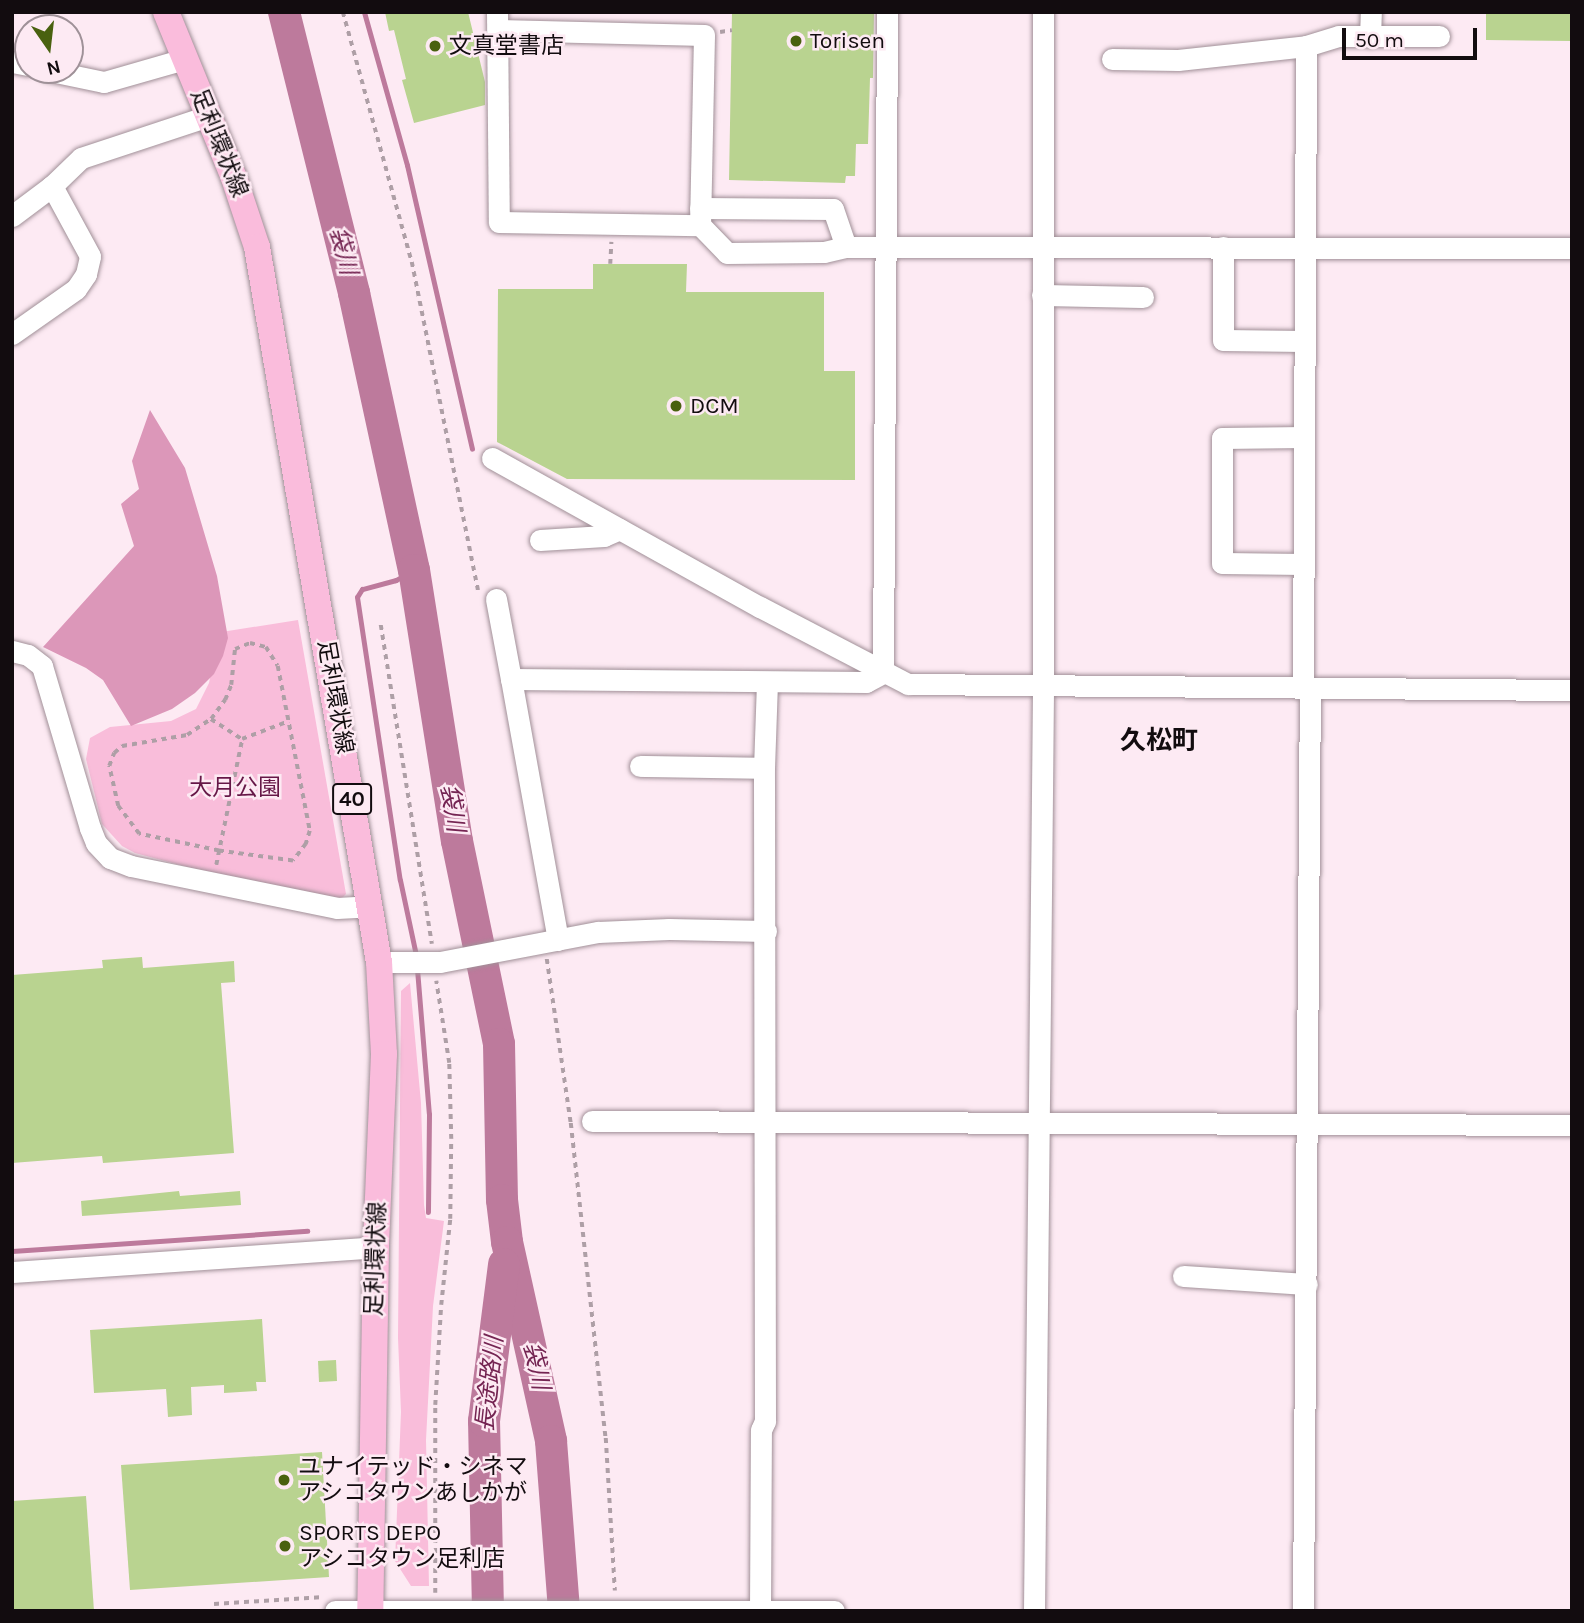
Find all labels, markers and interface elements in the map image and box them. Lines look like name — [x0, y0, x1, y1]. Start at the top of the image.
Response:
north arrow — [14, 14, 84, 84]
scale bar — [1346, 14, 1481, 58]
place label: Torisen — [810, 27, 885, 55]
text: 50 m — [1355, 28, 1404, 52]
place label: 文真堂書店 — [449, 32, 564, 60]
marker: Torisen — [788, 33, 804, 49]
marker: 文真堂書店 — [427, 38, 443, 54]
text: N — [44, 55, 63, 80]
street label: 足利環状線 — [185, 85, 253, 201]
water label: 袋川 — [323, 224, 363, 278]
place label: DCM — [690, 392, 739, 420]
marker: DCM — [668, 398, 684, 414]
street label: 足利環状線 — [311, 638, 359, 756]
district label: 久松町 — [1120, 725, 1198, 757]
park label: 大月公園 — [189, 774, 281, 802]
road number: 40 — [331, 782, 373, 816]
water label: 袋川 — [434, 782, 470, 834]
street label: 足利環状線 — [360, 1201, 392, 1317]
water label: 長途路川 — [471, 1335, 509, 1433]
water label: 袋川 — [517, 1340, 555, 1392]
place label: ユナイテッド・シネマ アシコタウンあしかが — [298, 1453, 528, 1507]
marker: ユナイテッド・シネマ アシコタウンあしかが — [276, 1472, 292, 1488]
place label: SPORTS DEPO アシコタウン足利店 — [299, 1519, 506, 1573]
marker: SPORTS DEPO アシコタウン足利店 — [277, 1538, 293, 1554]

